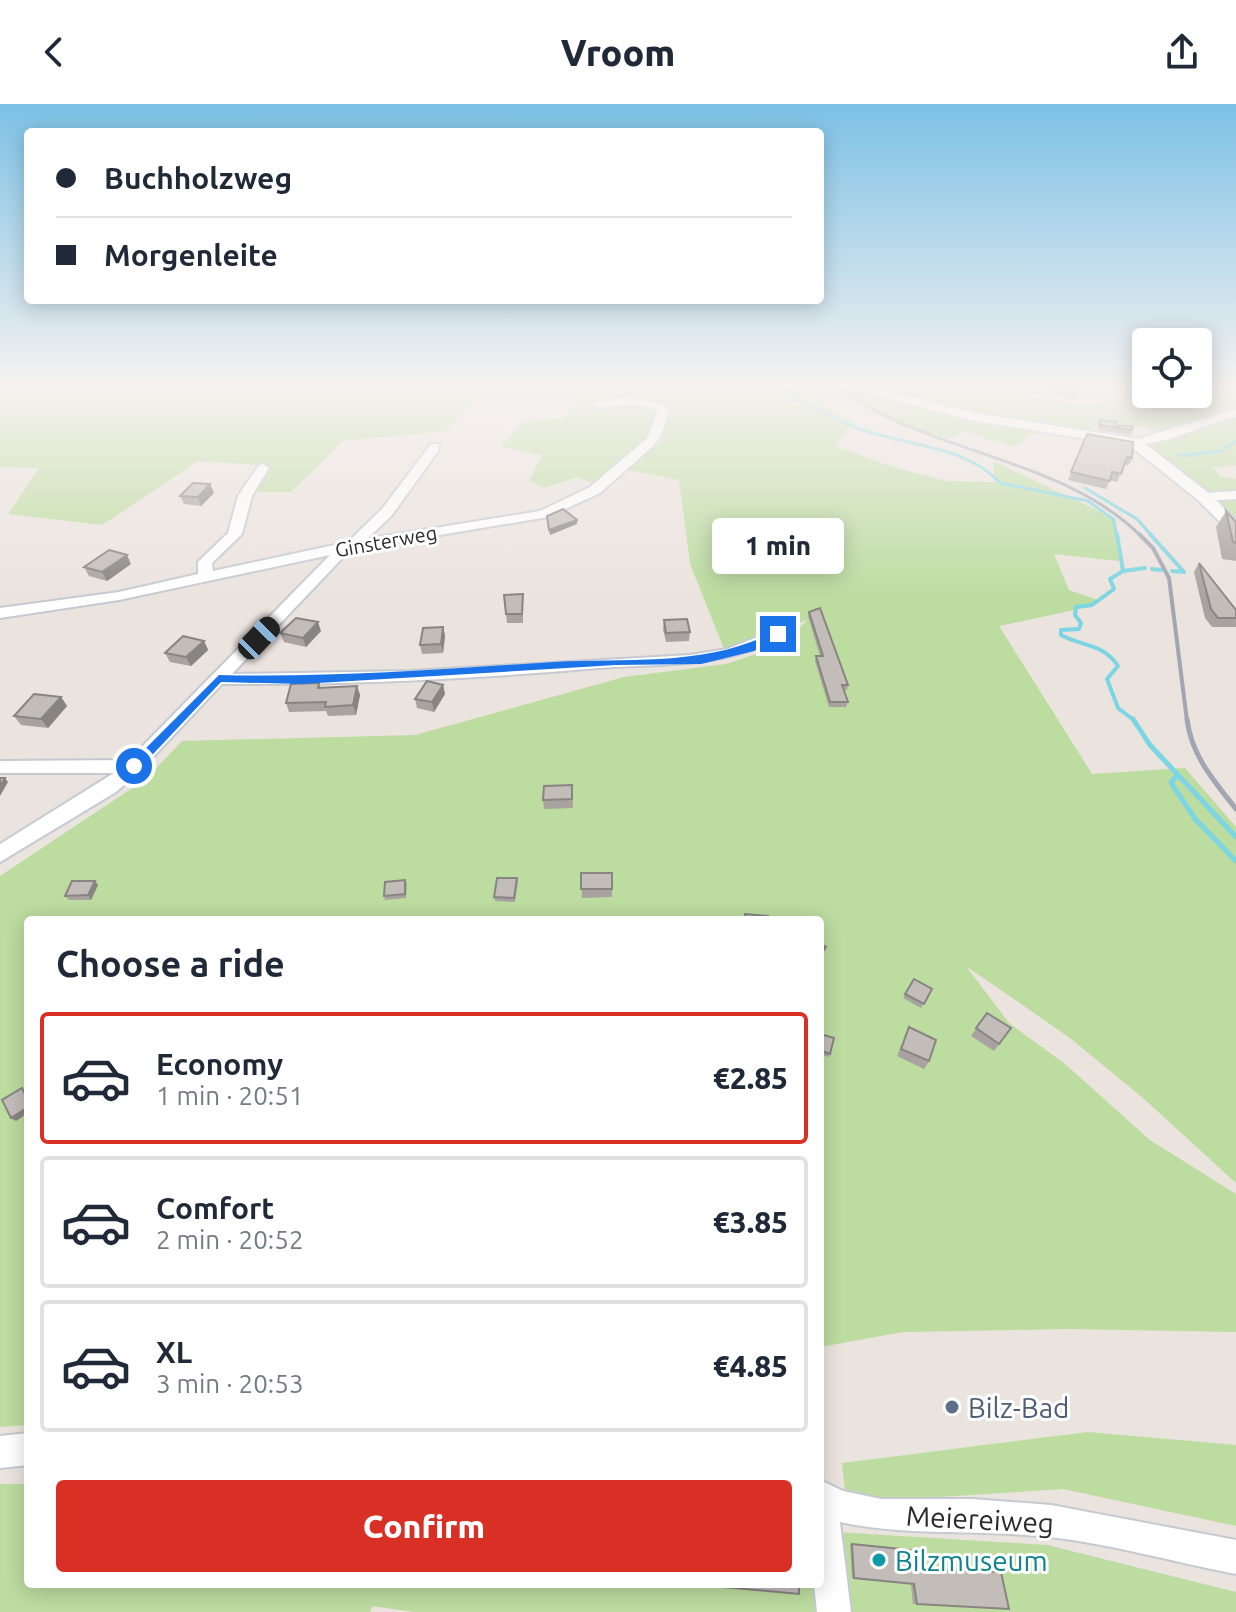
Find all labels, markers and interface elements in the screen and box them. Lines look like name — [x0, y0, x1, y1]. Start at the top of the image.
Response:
icon: back — [32, 30, 76, 74]
icon: share — [1160, 30, 1204, 74]
text: Vroom — [561, 32, 675, 73]
text: Buchholzweg — [104, 161, 292, 195]
text: Morgenleite — [104, 238, 278, 272]
map controls — [1132, 328, 1212, 408]
button: locate — [1132, 328, 1212, 408]
callout: 1 min — [712, 518, 844, 574]
street label: Ginsterweg — [333, 521, 439, 561]
text: 1 min — [745, 531, 811, 560]
car — [234, 612, 284, 664]
route end — [760, 616, 796, 652]
route start — [116, 748, 152, 784]
text: Choose a ride — [56, 943, 285, 984]
icon: car — [60, 1042, 132, 1114]
text: Economy — [156, 1047, 283, 1081]
text: €2.85 — [713, 1061, 788, 1095]
text: 1 min · 20:51 — [156, 1081, 304, 1110]
icon: car — [60, 1186, 132, 1258]
text: Comfort — [156, 1191, 274, 1225]
text: €3.85 — [713, 1205, 788, 1239]
text: 2 min · 20:52 — [156, 1225, 304, 1254]
icon: car — [60, 1330, 132, 1402]
text: XL — [156, 1335, 192, 1369]
text: €4.85 — [713, 1349, 788, 1383]
text: 3 min · 20:53 — [156, 1369, 304, 1398]
place label: Bilz-Bad — [968, 1392, 1070, 1423]
marker: Bilz-Bad — [943, 1398, 961, 1416]
button: Confirm — [56, 1480, 792, 1572]
street label: Meiereiweg — [905, 1500, 1055, 1538]
place label: Bilzmuseum — [895, 1545, 1048, 1576]
marker: Bilzmuseum — [870, 1551, 888, 1569]

